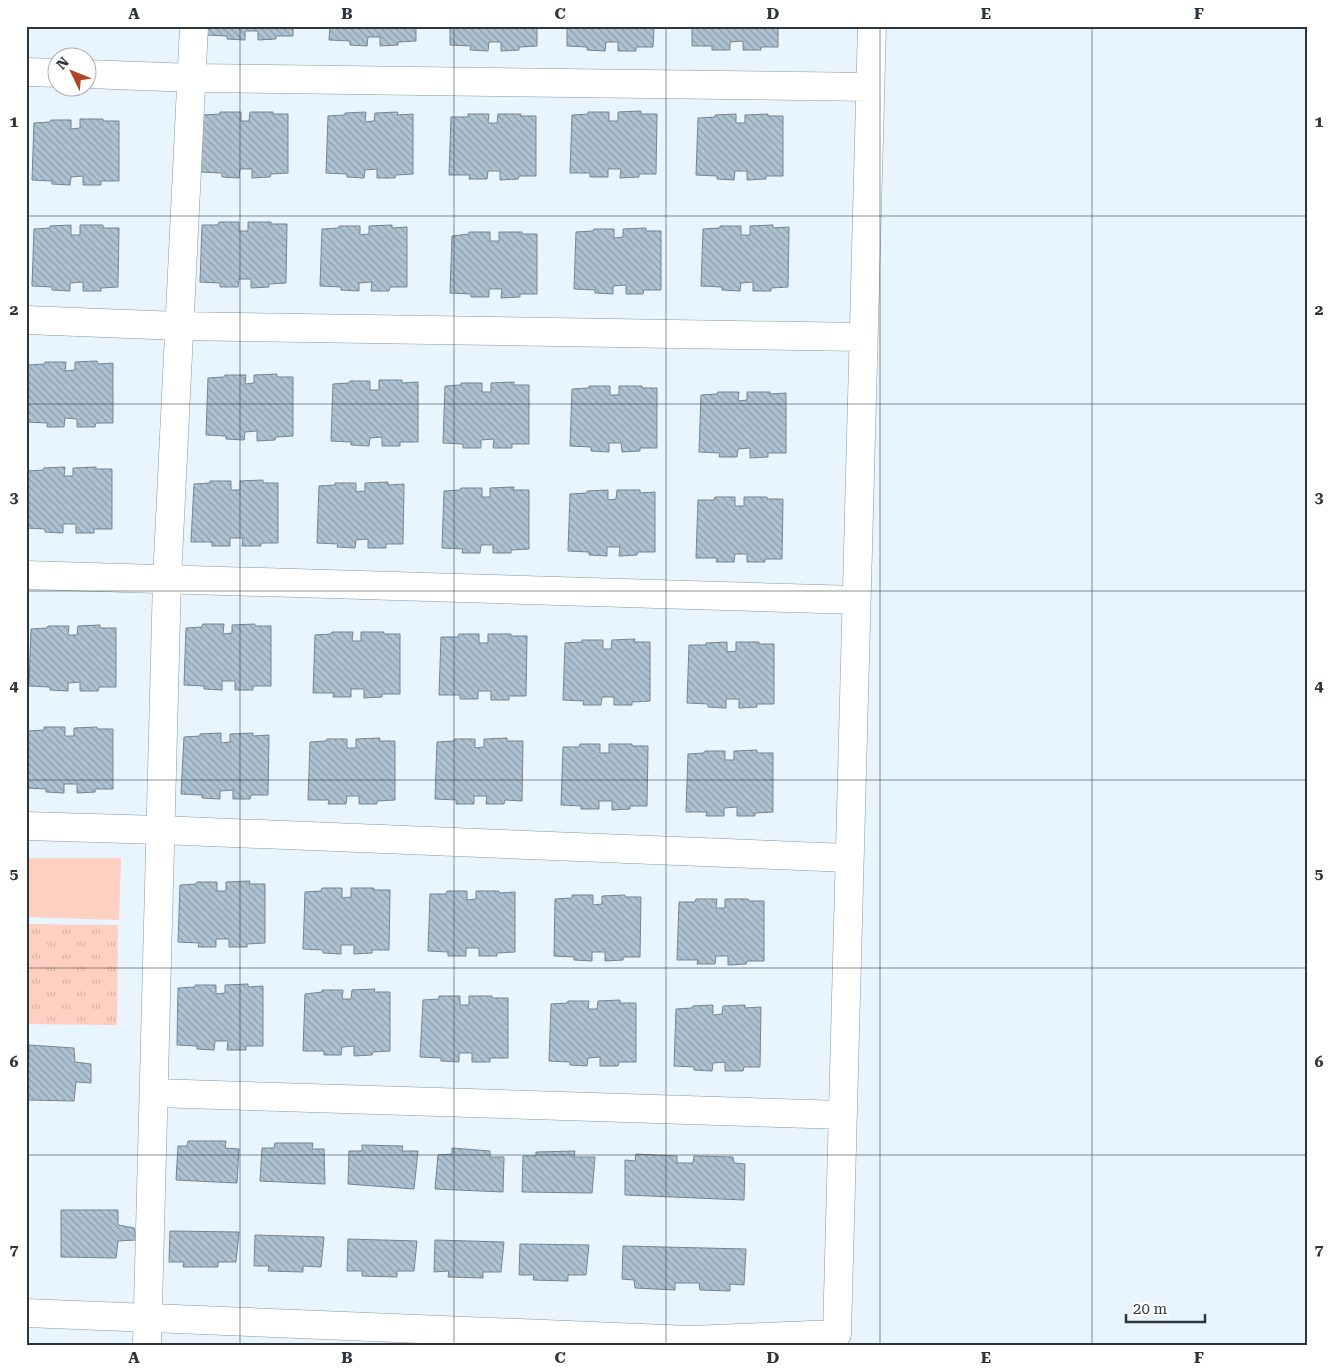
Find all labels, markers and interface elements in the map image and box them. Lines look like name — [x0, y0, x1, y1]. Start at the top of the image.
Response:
text: A — [128, 4, 140, 23]
text: B — [341, 4, 353, 23]
text: C — [554, 4, 566, 23]
text: D — [767, 4, 780, 23]
text: E — [981, 4, 991, 23]
text: F — [1194, 4, 1204, 23]
north arrow — [48, 48, 98, 98]
text: N — [53, 54, 72, 73]
text: 1 — [10, 112, 19, 131]
text: 1 — [1315, 112, 1324, 131]
text: 2 — [10, 300, 19, 319]
text: 2 — [1315, 300, 1324, 319]
text: 3 — [10, 488, 19, 507]
text: 3 — [1315, 488, 1324, 507]
text: 4 — [10, 676, 19, 695]
text: 4 — [1315, 676, 1324, 695]
text: 5 — [10, 864, 19, 883]
text: 5 — [1315, 864, 1324, 883]
text: 6 — [10, 1052, 19, 1071]
text: 6 — [1315, 1052, 1324, 1071]
text: 7 — [10, 1240, 19, 1259]
text: 7 — [1315, 1240, 1324, 1259]
scale bar — [1126, 1291, 1204, 1323]
text: 20 m — [1133, 1300, 1168, 1318]
text: A — [128, 1348, 140, 1367]
text: B — [341, 1348, 353, 1367]
text: C — [554, 1348, 566, 1367]
text: D — [767, 1348, 780, 1367]
text: E — [981, 1348, 991, 1367]
text: F — [1194, 1348, 1204, 1367]

